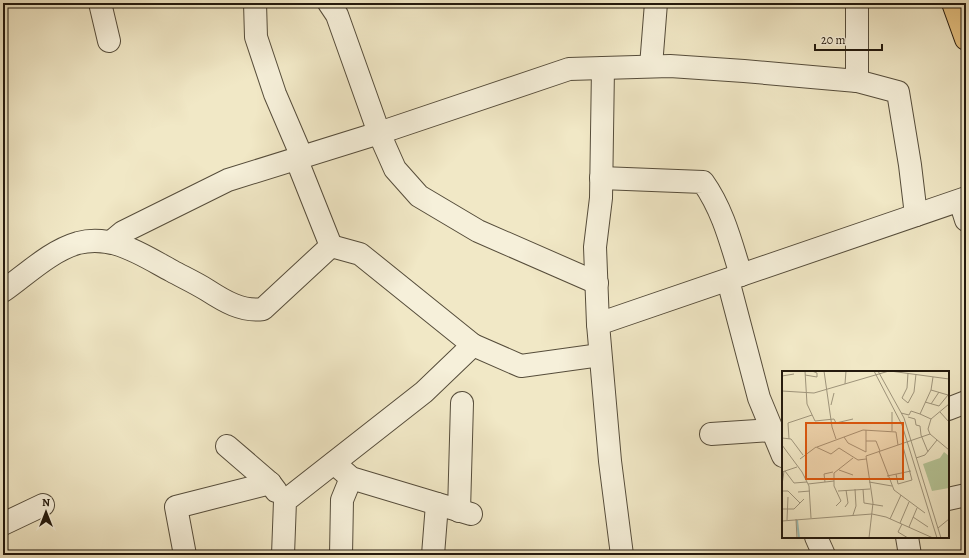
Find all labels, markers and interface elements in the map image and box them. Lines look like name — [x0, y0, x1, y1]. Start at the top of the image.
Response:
scale bar — [815, 26, 882, 52]
text: 20 m — [821, 32, 845, 48]
inset map — [782, 371, 949, 538]
north arrow — [26, 492, 66, 532]
text: N — [42, 495, 50, 510]

